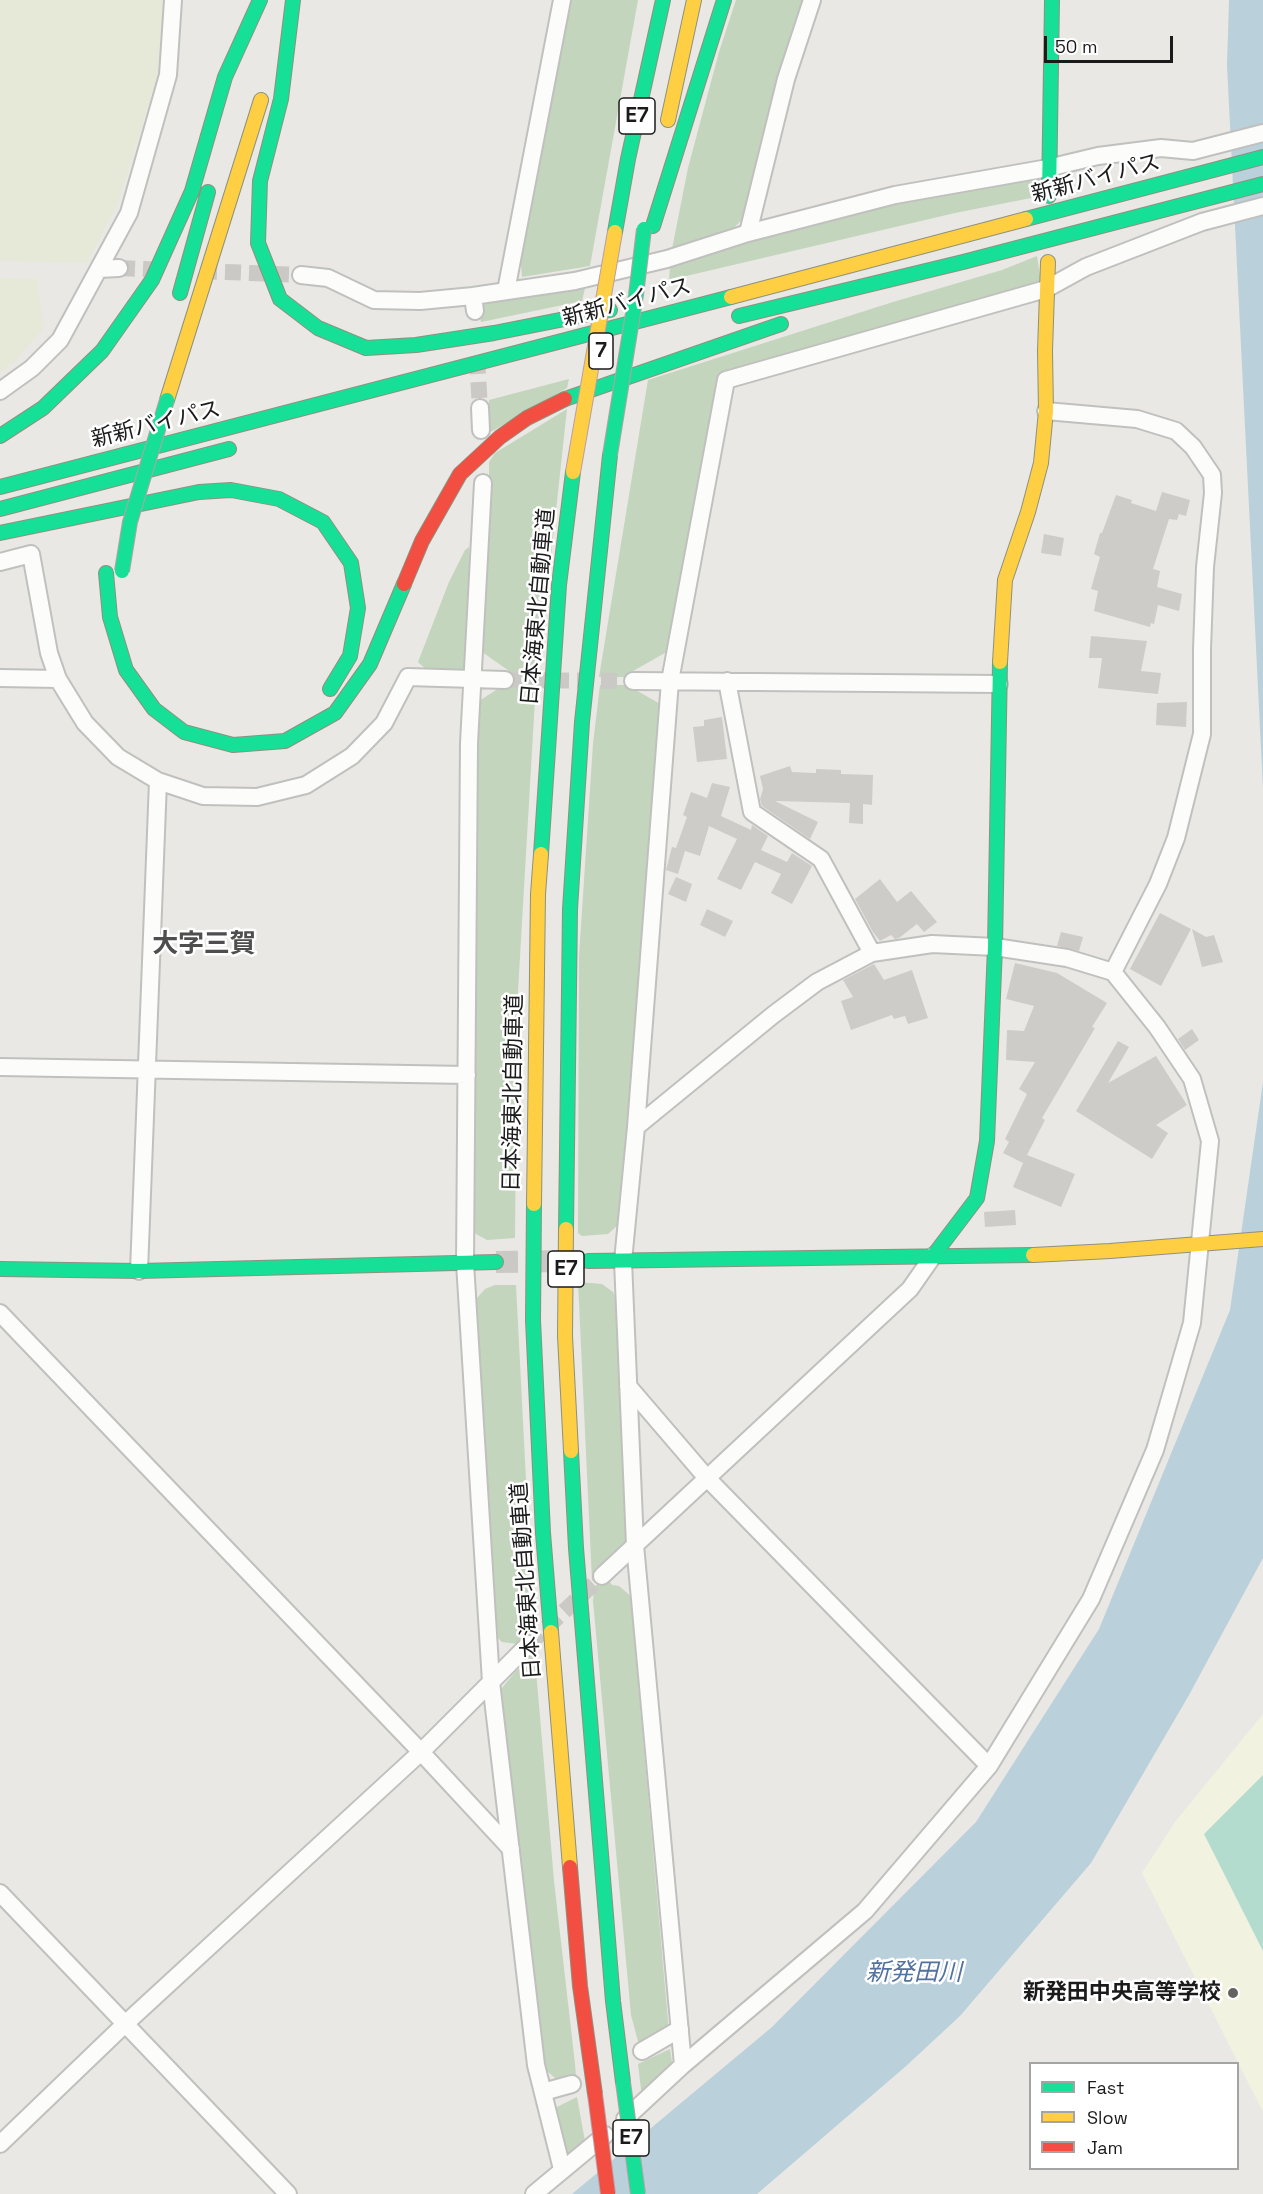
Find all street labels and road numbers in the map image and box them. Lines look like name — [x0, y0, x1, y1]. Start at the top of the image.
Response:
road number: E7 — [619, 98, 655, 134]
street label: 新新バイパス — [1029, 149, 1163, 209]
street label: 新新バイパス — [560, 273, 694, 333]
road number: 7 — [589, 333, 613, 369]
street label: 新新バイパス — [89, 396, 223, 454]
street label: 日本海東北自動車道 — [517, 507, 561, 707]
street label: 日本海東北自動車道 — [499, 994, 529, 1192]
road number: E7 — [548, 1251, 584, 1287]
street label: 日本海東北自動車道 — [507, 1481, 547, 1681]
road number: E7 — [613, 2120, 649, 2156]

